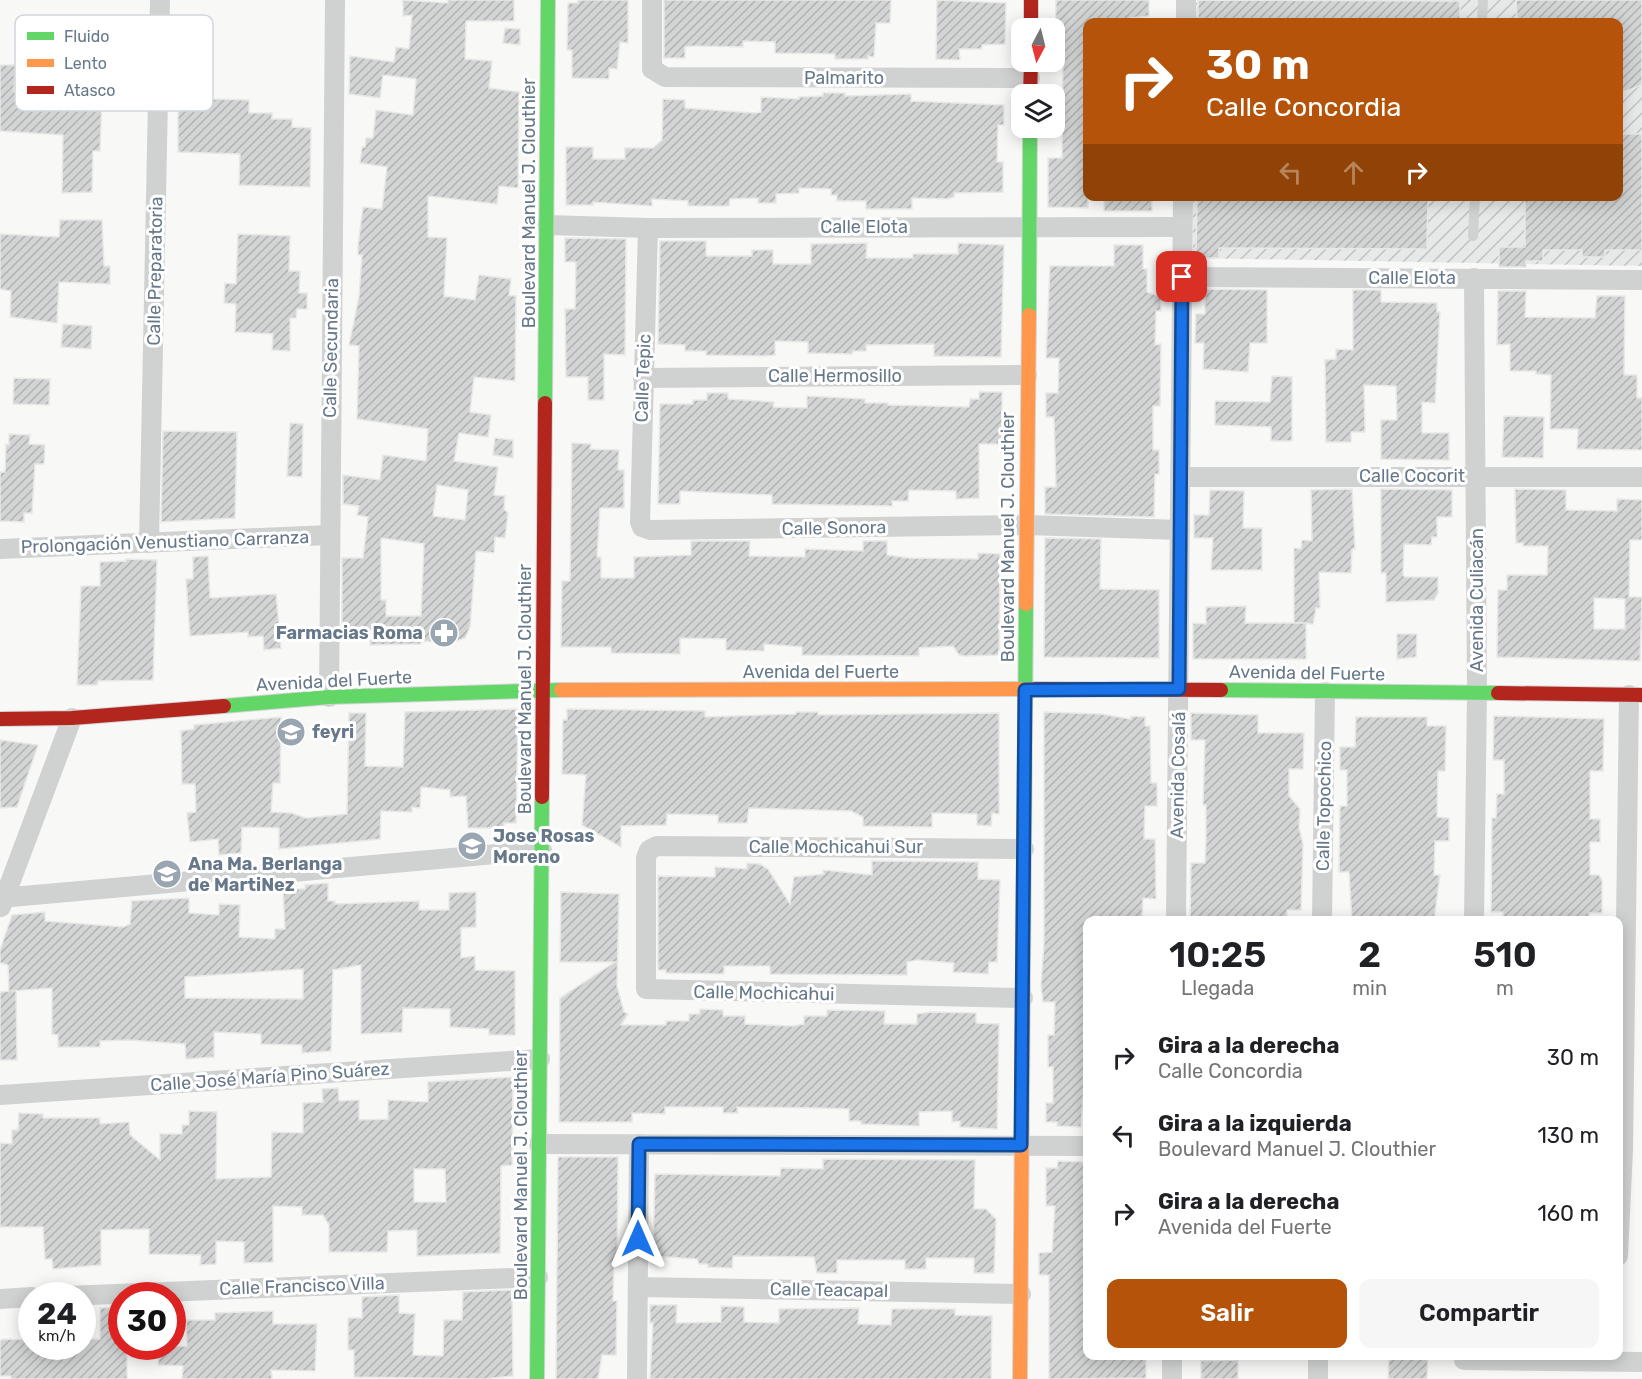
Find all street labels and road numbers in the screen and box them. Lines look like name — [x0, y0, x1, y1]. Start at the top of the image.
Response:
street label: Palmarito — [804, 67, 884, 89]
street label: Boulevard Manuel J. Clouthier — [518, 78, 540, 328]
street label: Calle Preparatoria — [143, 196, 167, 346]
street label: Calle Elota — [820, 216, 908, 238]
street label: Calle Elota — [1368, 267, 1456, 289]
street label: Calle Secundaria — [319, 278, 343, 418]
street label: Calle Tepic — [630, 333, 656, 423]
street label: Calle Hermosillo — [768, 365, 902, 387]
street label: Boulevard Manuel J. Clouthier — [997, 412, 1019, 662]
street label: Calle Cocorit — [1359, 465, 1465, 487]
street label: Calle Sonora — [782, 516, 886, 540]
street label: Prolongación Venustiano Carranza — [20, 526, 310, 558]
street label: Avenida Culiacán — [1466, 528, 1488, 672]
street label: Boulevard Manuel J. Clouthier — [514, 564, 536, 814]
street label: Avenida del Fuerte — [743, 661, 899, 683]
street label: Avenida del Fuerte — [1229, 661, 1385, 685]
street label: Avenida del Fuerte — [255, 666, 413, 696]
street label: Avenida Cosalá — [1166, 711, 1190, 839]
street label: Calle Topochico — [1312, 741, 1336, 871]
street label: Calle Mochicahui Sur — [749, 836, 923, 858]
street label: Calle Mochicahui — [693, 981, 835, 1005]
street label: Boulevard Manuel J. Clouthier — [510, 1050, 532, 1300]
street label: Calle José María Pino Suárez — [150, 1058, 390, 1096]
street label: Calle Francisco Villa — [219, 1272, 385, 1300]
street label: Calle Teacapal — [770, 1278, 888, 1302]

